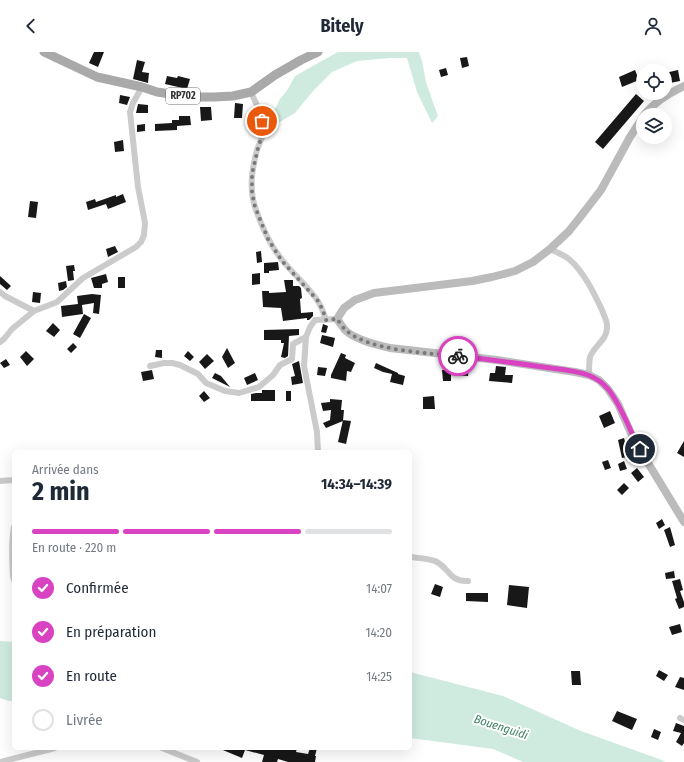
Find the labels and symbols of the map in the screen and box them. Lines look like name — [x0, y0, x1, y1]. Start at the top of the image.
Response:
road number: RP702 — [166, 88, 200, 104]
pin — [245, 104, 279, 138]
courier — [438, 336, 478, 376]
pin — [623, 432, 657, 466]
water label: Bouenguidi — [472, 712, 530, 742]

